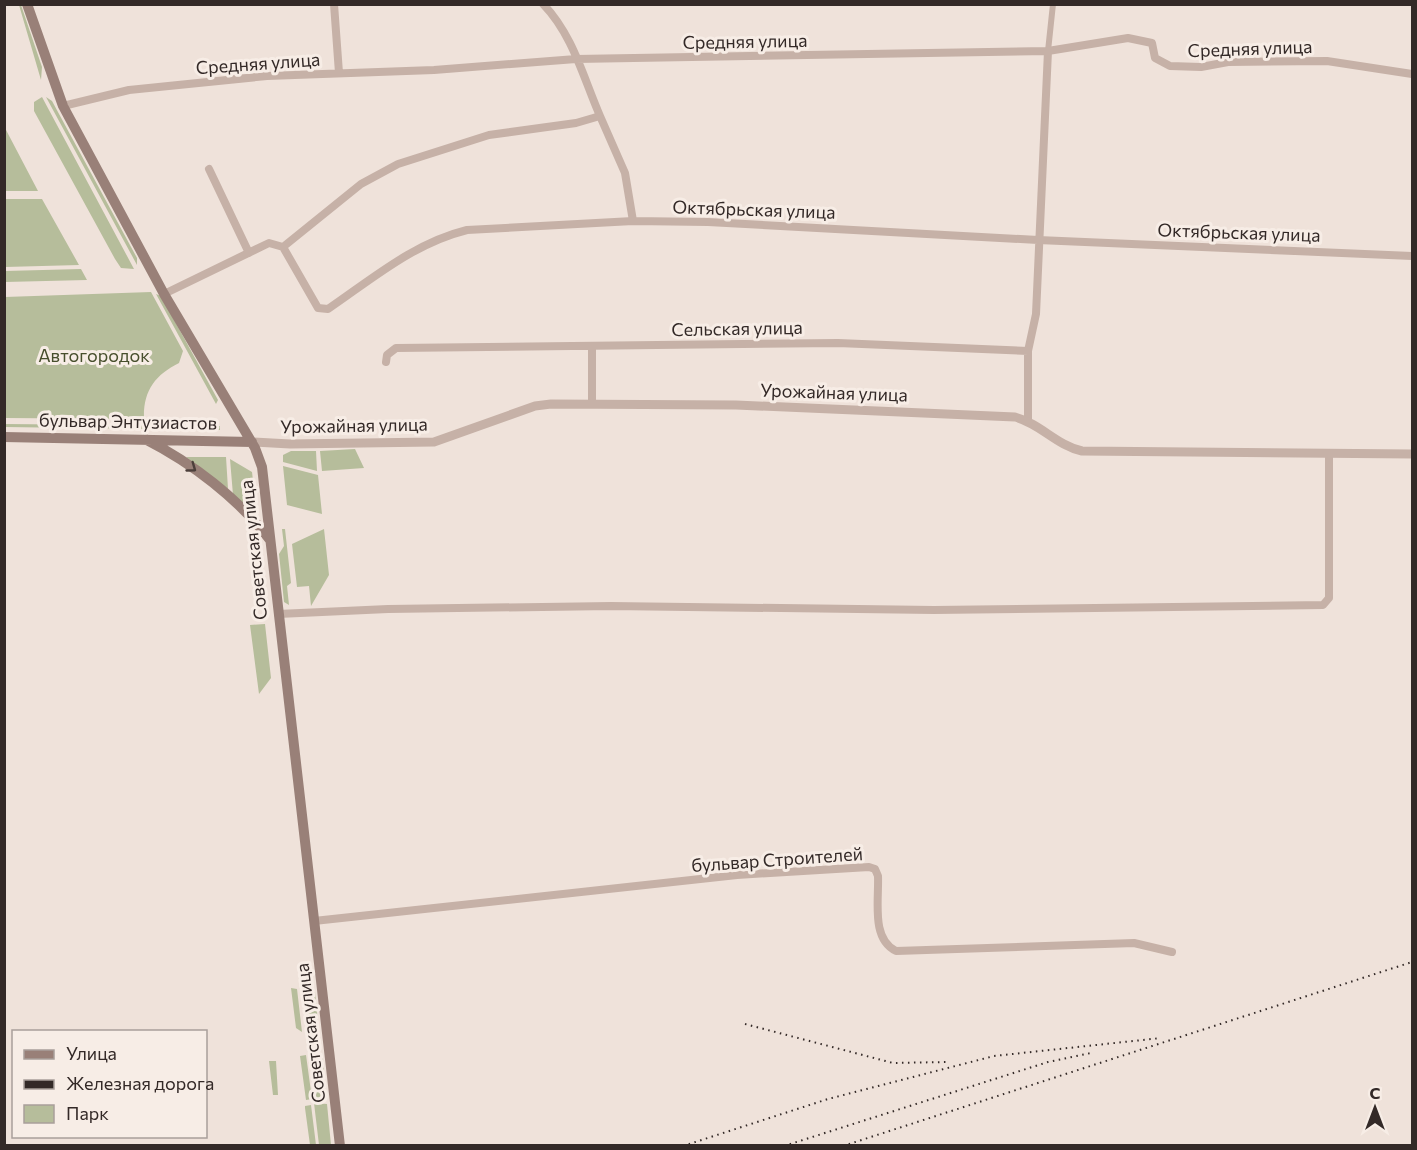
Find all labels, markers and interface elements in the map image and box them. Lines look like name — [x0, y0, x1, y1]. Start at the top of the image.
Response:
street label: Средняя улица — [682, 29, 808, 53]
street label: Средняя улица — [1187, 35, 1313, 61]
street label: Средняя улица — [195, 48, 321, 78]
street label: Октябрьская улица — [672, 195, 836, 223]
street label: Октябрьская улица — [1157, 218, 1321, 246]
street label: Сельская улица — [671, 316, 803, 340]
park label: Автогородок — [38, 344, 150, 366]
street label: Урожайная улица — [760, 378, 908, 406]
street label: бульвар Энтузиастов — [39, 408, 217, 434]
street label: Урожайная улица — [280, 413, 428, 437]
one-way arrow — [186, 461, 197, 472]
street label: Советская улица — [235, 479, 271, 621]
street label: бульвар Строителей — [690, 842, 863, 876]
street label: Советская улица — [291, 962, 329, 1104]
legend — [12, 1030, 207, 1138]
text: Улица — [66, 1042, 117, 1064]
text: Железная дорога — [66, 1072, 214, 1094]
north arrow — [1345, 1078, 1405, 1138]
text: С — [1370, 1083, 1381, 1102]
text: Парк — [66, 1102, 109, 1124]

